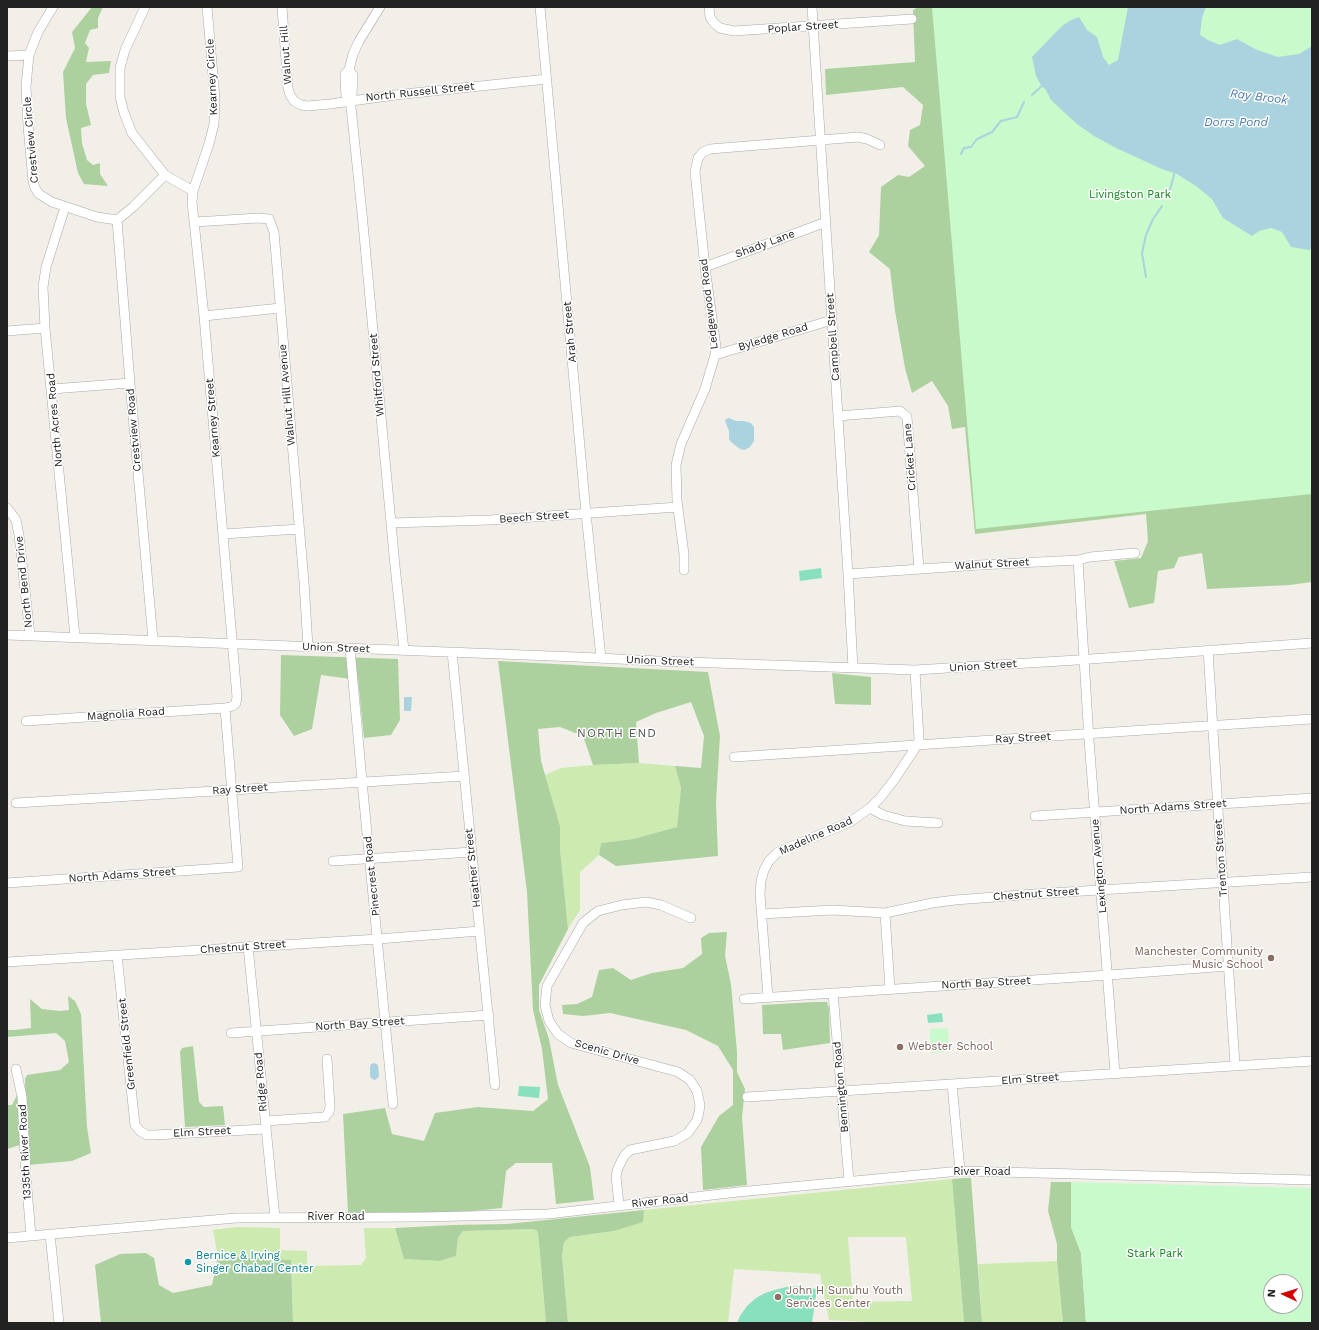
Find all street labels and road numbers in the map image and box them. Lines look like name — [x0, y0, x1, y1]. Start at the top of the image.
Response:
street label: Poplar Street — [767, 18, 839, 36]
street label: Walnut Hill — [277, 25, 295, 85]
street label: Kearney Circle — [203, 38, 221, 116]
street label: North Russell Street — [365, 80, 475, 104]
street label: Crestview Circle — [21, 96, 41, 184]
street label: Shady Lane — [733, 227, 797, 261]
street label: Ledgewood Road — [697, 258, 721, 350]
street label: Campbell Street — [823, 293, 843, 381]
street label: Arah Street — [561, 301, 579, 363]
street label: Byledge Road — [737, 320, 809, 354]
street label: Whitford Street — [367, 333, 387, 417]
street label: Walnut Hill Avenue — [276, 344, 298, 446]
street label: North Acres Road — [44, 372, 66, 468]
street label: Kearney Street — [203, 378, 223, 458]
street label: Crestview Road — [124, 388, 144, 472]
street label: Cricket Lane — [901, 423, 919, 491]
street label: Beech Street — [499, 508, 569, 526]
street label: North Bend Drive — [13, 535, 35, 629]
street label: Walnut Street — [954, 555, 1030, 573]
street label: Union Street — [302, 640, 370, 656]
street label: Union Street — [626, 653, 694, 669]
street label: Union Street — [949, 657, 1017, 675]
street label: Magnolia Road — [87, 705, 165, 723]
street label: Ray Street — [995, 730, 1051, 746]
street label: Ray Street — [212, 780, 268, 798]
street label: North Adams Street — [1119, 797, 1227, 817]
street label: Madeline Road — [777, 814, 855, 858]
street label: Lexington Avenue — [1088, 818, 1110, 914]
street label: Trenton Street — [1212, 819, 1230, 897]
street label: Heather Street — [462, 828, 484, 908]
street label: Pinecrest Road — [361, 835, 383, 917]
street label: North Adams Street — [68, 865, 176, 885]
street label: Chestnut Street — [993, 884, 1079, 904]
street label: Chestnut Street — [200, 937, 286, 957]
street label: North Bay Street — [941, 974, 1031, 992]
street label: Greenfield Street — [116, 997, 138, 1091]
street label: North Bay Street — [315, 1014, 405, 1034]
street label: Scenic Drive — [573, 1036, 641, 1068]
street label: Bennington Road — [830, 1041, 852, 1133]
street label: Ridge Road — [252, 1052, 270, 1112]
street label: Elm Street — [1001, 1070, 1059, 1088]
street label: 1335th River Road — [16, 1104, 34, 1200]
street label: Elm Street — [173, 1124, 231, 1140]
street label: River Road — [953, 1165, 1011, 1179]
street label: River Road — [631, 1191, 689, 1211]
street label: River Road — [307, 1210, 365, 1224]

